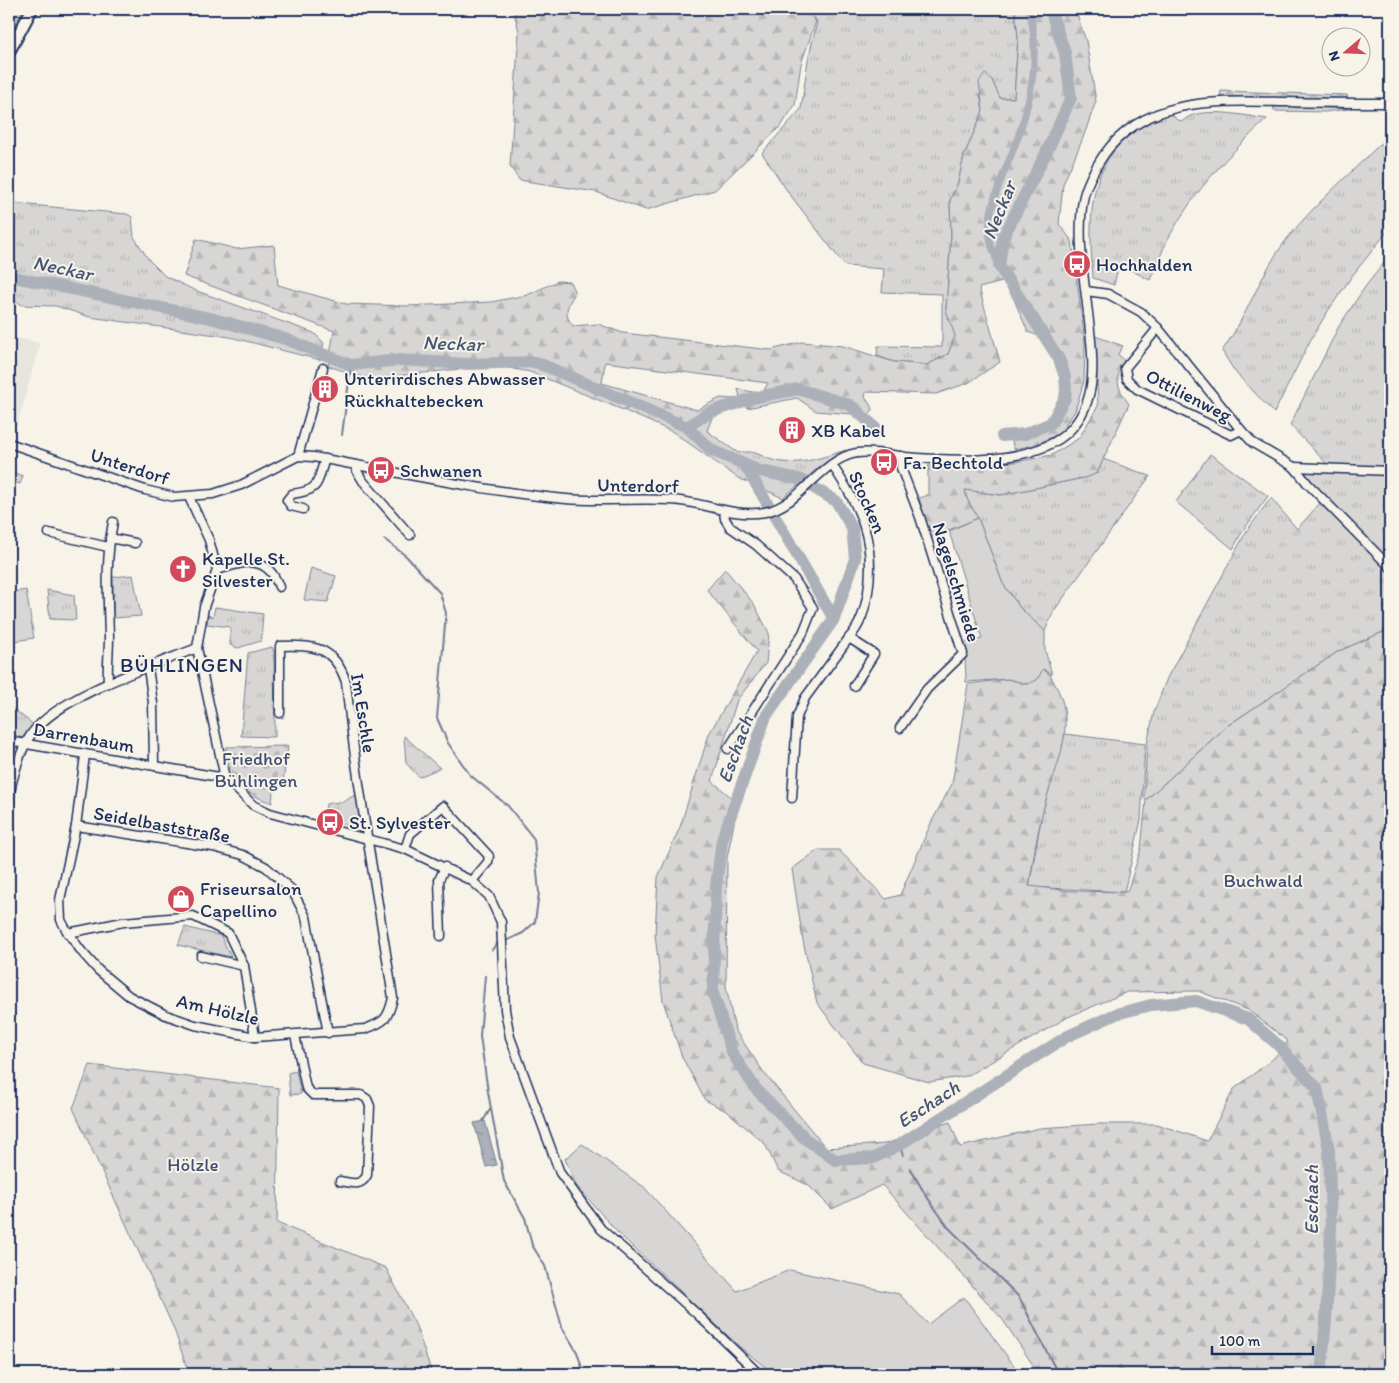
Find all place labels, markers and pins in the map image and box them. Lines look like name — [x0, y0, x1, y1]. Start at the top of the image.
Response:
bus stop icon: Hochhalden — [1062, 249, 1092, 279]
place label: Hochhalden — [1096, 253, 1193, 276]
place label: Unterirdisches Abwasser Rückhaltebecken — [344, 367, 546, 412]
building icon: Unterirdisches Abwasser Rückhaltebecken — [310, 374, 340, 404]
building icon: XB Kabel — [777, 415, 807, 445]
place label: XB Kabel — [811, 419, 886, 442]
bus stop icon: Fa. Bechtold — [869, 447, 899, 477]
place label: Fa. Bechtold — [903, 451, 1003, 474]
bus stop icon: Schwanen — [366, 455, 396, 485]
place label: Schwanen — [400, 459, 482, 482]
place label: Kapelle St. Silvester — [202, 547, 290, 592]
church icon: Kapelle St. Silvester — [168, 554, 198, 584]
bus stop icon: St. Sylvester — [315, 807, 345, 837]
place label: St. Sylvester — [349, 811, 451, 834]
place label: Friseursalon Capellino — [200, 877, 302, 922]
shop icon: Friseursalon Capellino — [166, 884, 196, 914]

